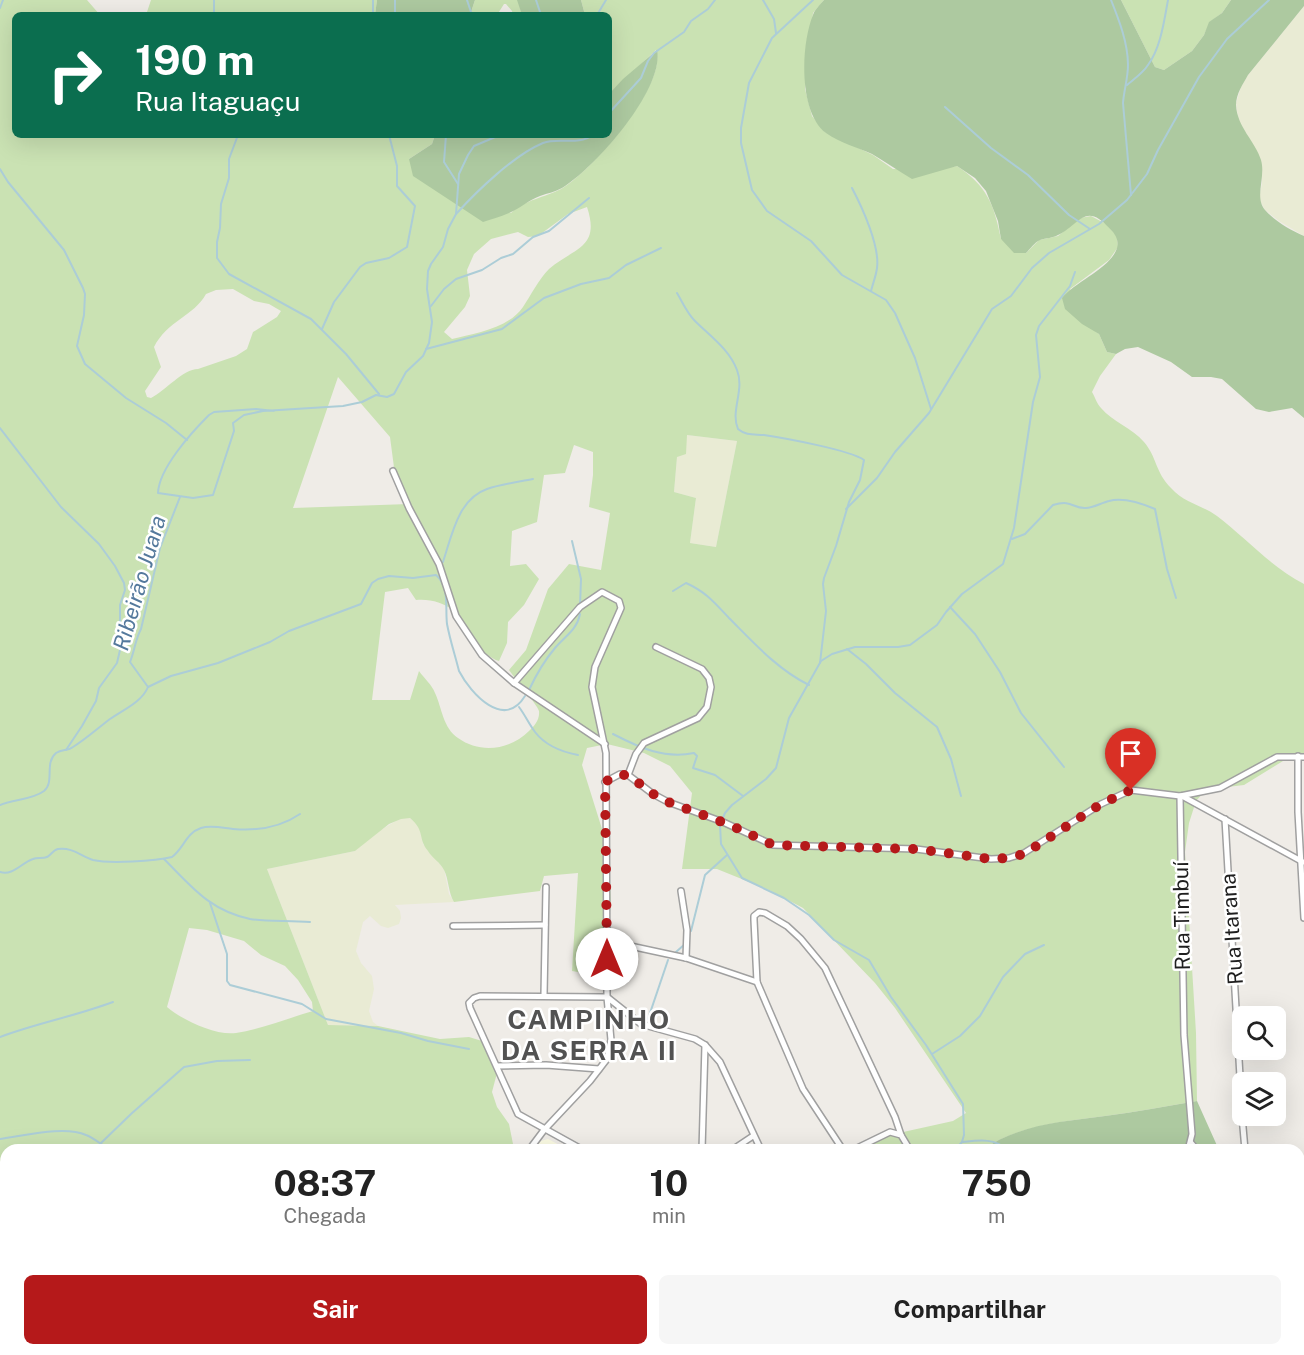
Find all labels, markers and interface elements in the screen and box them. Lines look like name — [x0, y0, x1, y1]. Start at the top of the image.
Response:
text: 190 m — [135, 35, 255, 84]
icon: right — [36, 36, 114, 114]
text: Rua Itaguaçu — [135, 85, 300, 117]
water label: Ribeirão Juara — [107, 513, 171, 653]
pin — [1105, 728, 1156, 790]
icon: arrive — [1114, 737, 1147, 770]
street label: Rua Timbuí — [1168, 860, 1195, 971]
street label: Rua Itarana — [1215, 872, 1248, 986]
position arrow — [575, 927, 639, 991]
district label: CAMPINHO DA SERRA II — [501, 1003, 677, 1066]
map controls — [1232, 1006, 1286, 1126]
button: search — [1232, 1006, 1286, 1060]
button: layers — [1232, 1072, 1286, 1126]
text: 08:37 — [273, 1162, 376, 1204]
text: 10 — [650, 1162, 688, 1204]
text: 750 — [962, 1162, 1032, 1204]
text: Chegada — [283, 1204, 366, 1228]
text: min — [652, 1204, 686, 1228]
text: m — [988, 1204, 1005, 1228]
button: Sair — [24, 1275, 647, 1344]
button: Compartilhar — [659, 1275, 1281, 1344]

